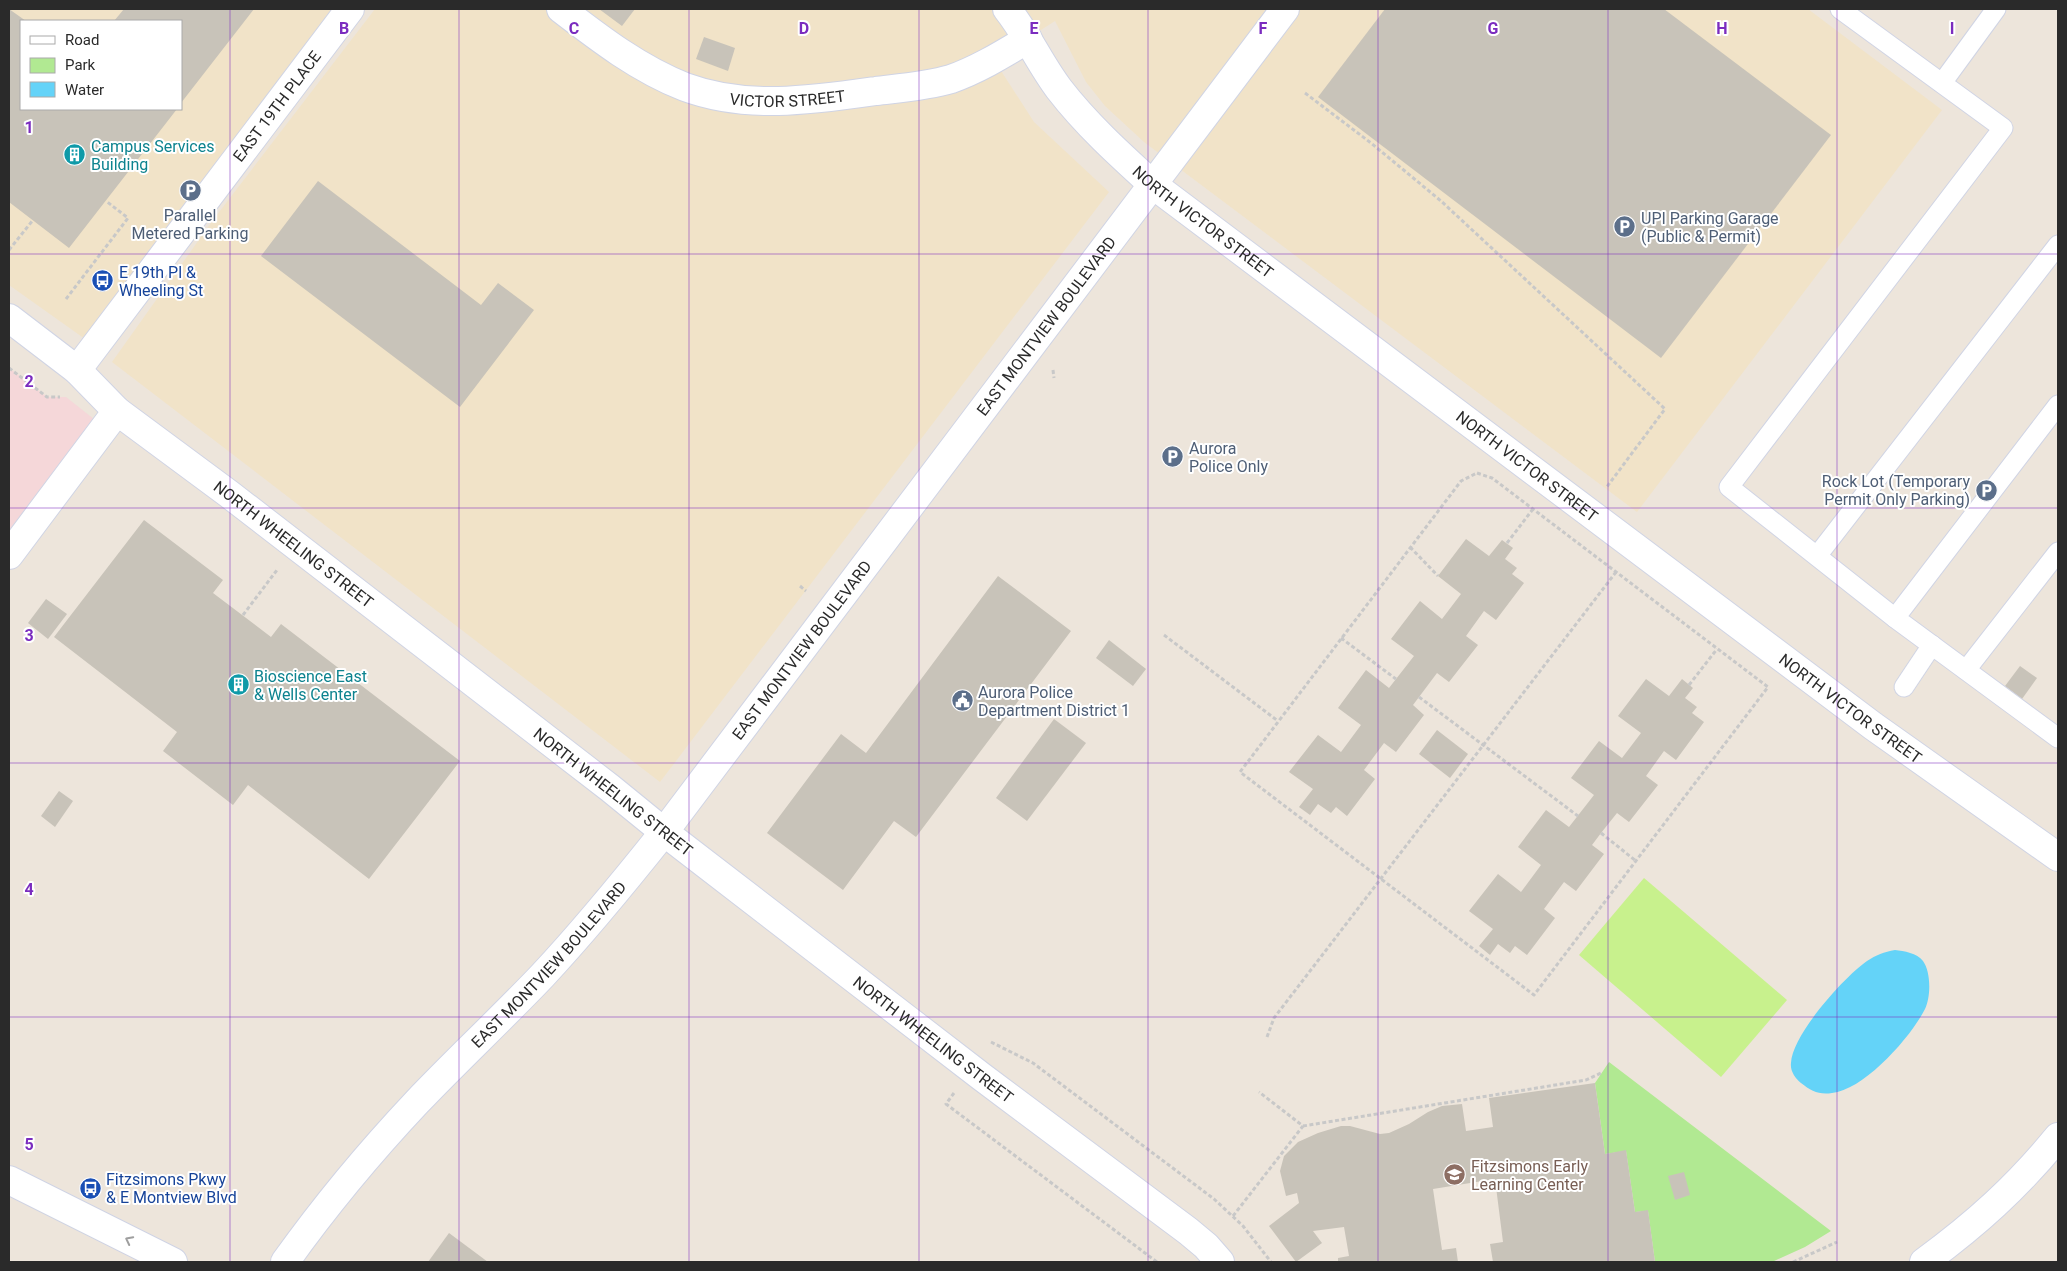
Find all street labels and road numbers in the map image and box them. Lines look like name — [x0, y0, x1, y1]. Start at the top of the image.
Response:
street label: EAST 19TH PLACE — [229, 47, 325, 165]
street label: VICTOR STREET — [729, 86, 847, 111]
street label: NORTH VICTOR STREET — [1129, 162, 1278, 282]
street label: EAST MONTVIEW BOULEVARD — [972, 232, 1120, 419]
street label: NORTH VICTOR STREET — [1453, 407, 1602, 526]
street label: NORTH WHEELING STREET — [210, 477, 378, 612]
street label: EAST MONTVIEW BOULEVARD — [728, 557, 875, 743]
street label: NORTH VICTOR STREET — [1776, 649, 1926, 767]
street label: NORTH WHEELING STREET — [530, 724, 697, 860]
street label: EAST MONTVIEW BOULEVARD — [467, 877, 630, 1051]
street label: NORTH WHEELING STREET — [850, 972, 1018, 1107]

